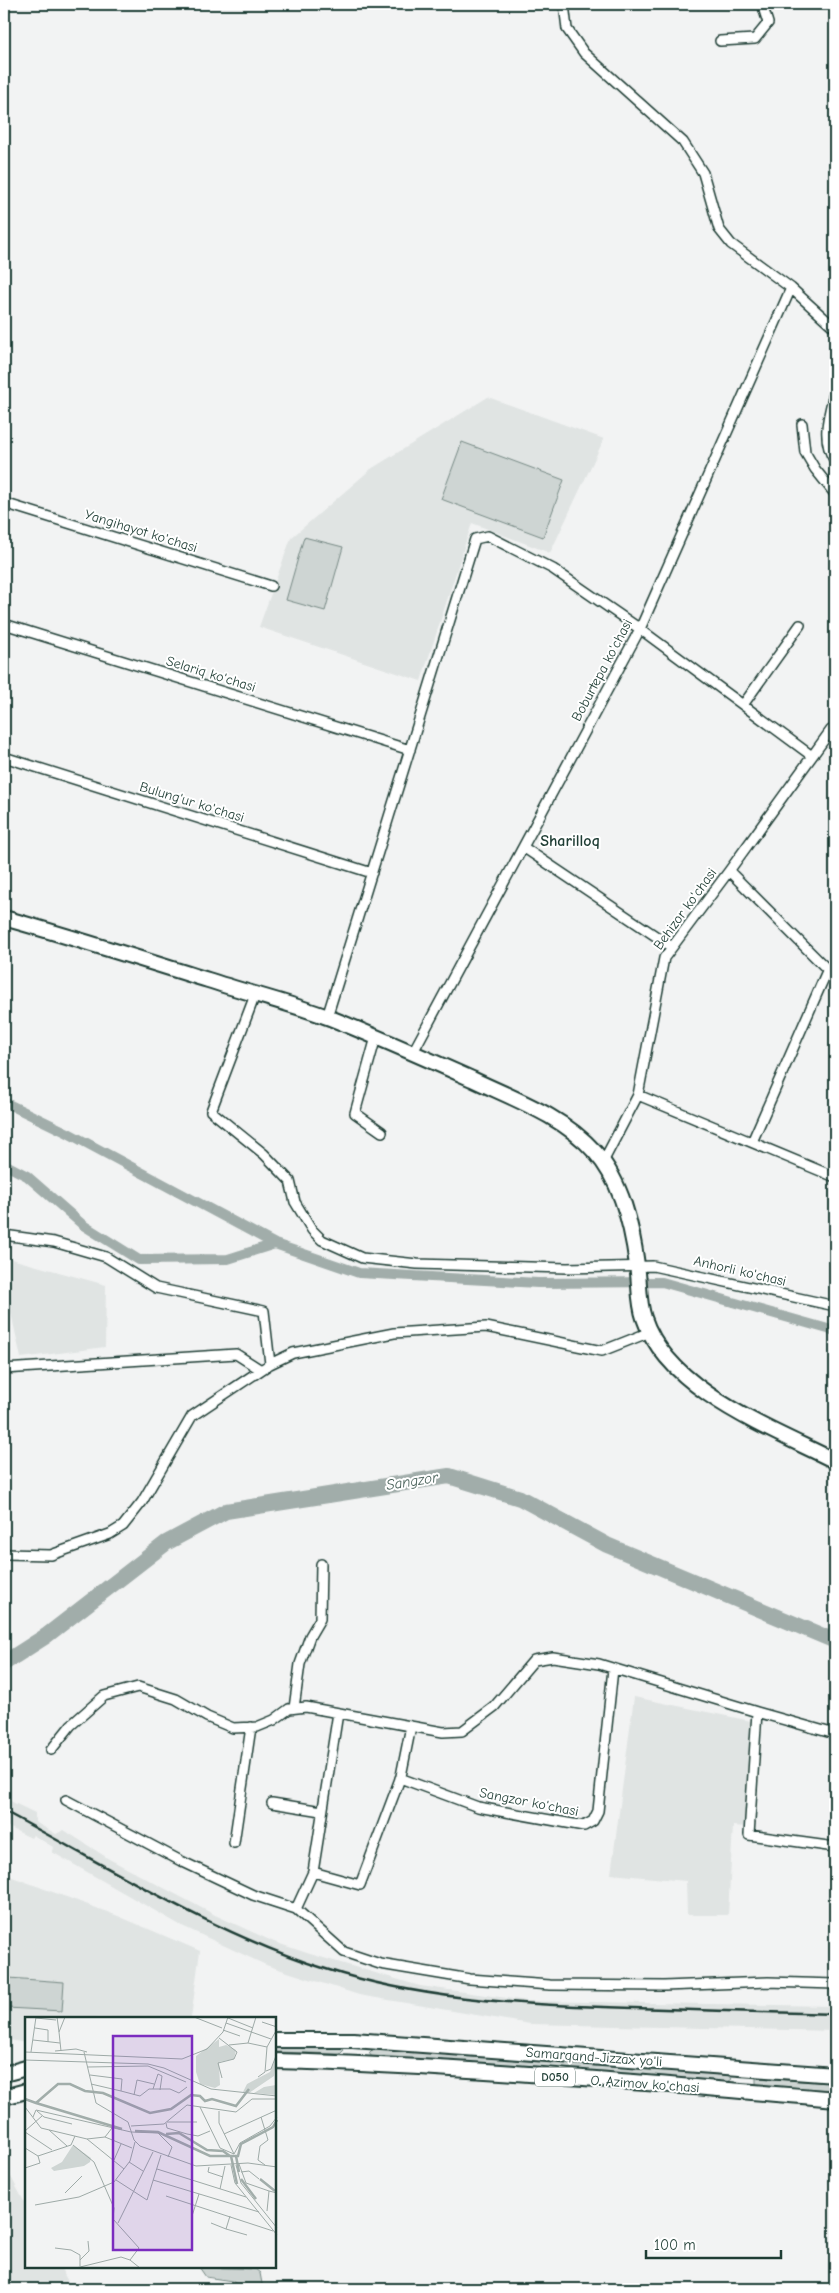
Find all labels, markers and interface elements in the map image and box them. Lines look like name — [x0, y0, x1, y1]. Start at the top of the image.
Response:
street label: Yangihayot ko'chasi — [83, 506, 199, 556]
street label: Boburtepa ko'chasi — [568, 616, 636, 724]
street label: Selariq ko'chasi — [164, 652, 258, 696]
street label: Bulung'ur ko'chasi — [138, 778, 246, 826]
district label: Sharilloq — [540, 832, 600, 850]
street label: Behizor ko'chasi — [650, 865, 720, 953]
street label: Anhorli ko'chasi — [692, 1252, 788, 1290]
water label: Sangzor — [385, 1468, 440, 1494]
street label: Sangzor ko'chasi — [478, 1784, 580, 1820]
inset map — [25, 2017, 276, 2268]
street label: Samarqand-Jizzax yo'li — [525, 2044, 663, 2070]
road number: D050 — [535, 2068, 575, 2086]
street label: O. Azimov ko'chasi — [590, 2072, 700, 2096]
scale bar — [646, 2228, 782, 2260]
text: 100 m — [654, 2236, 696, 2254]

